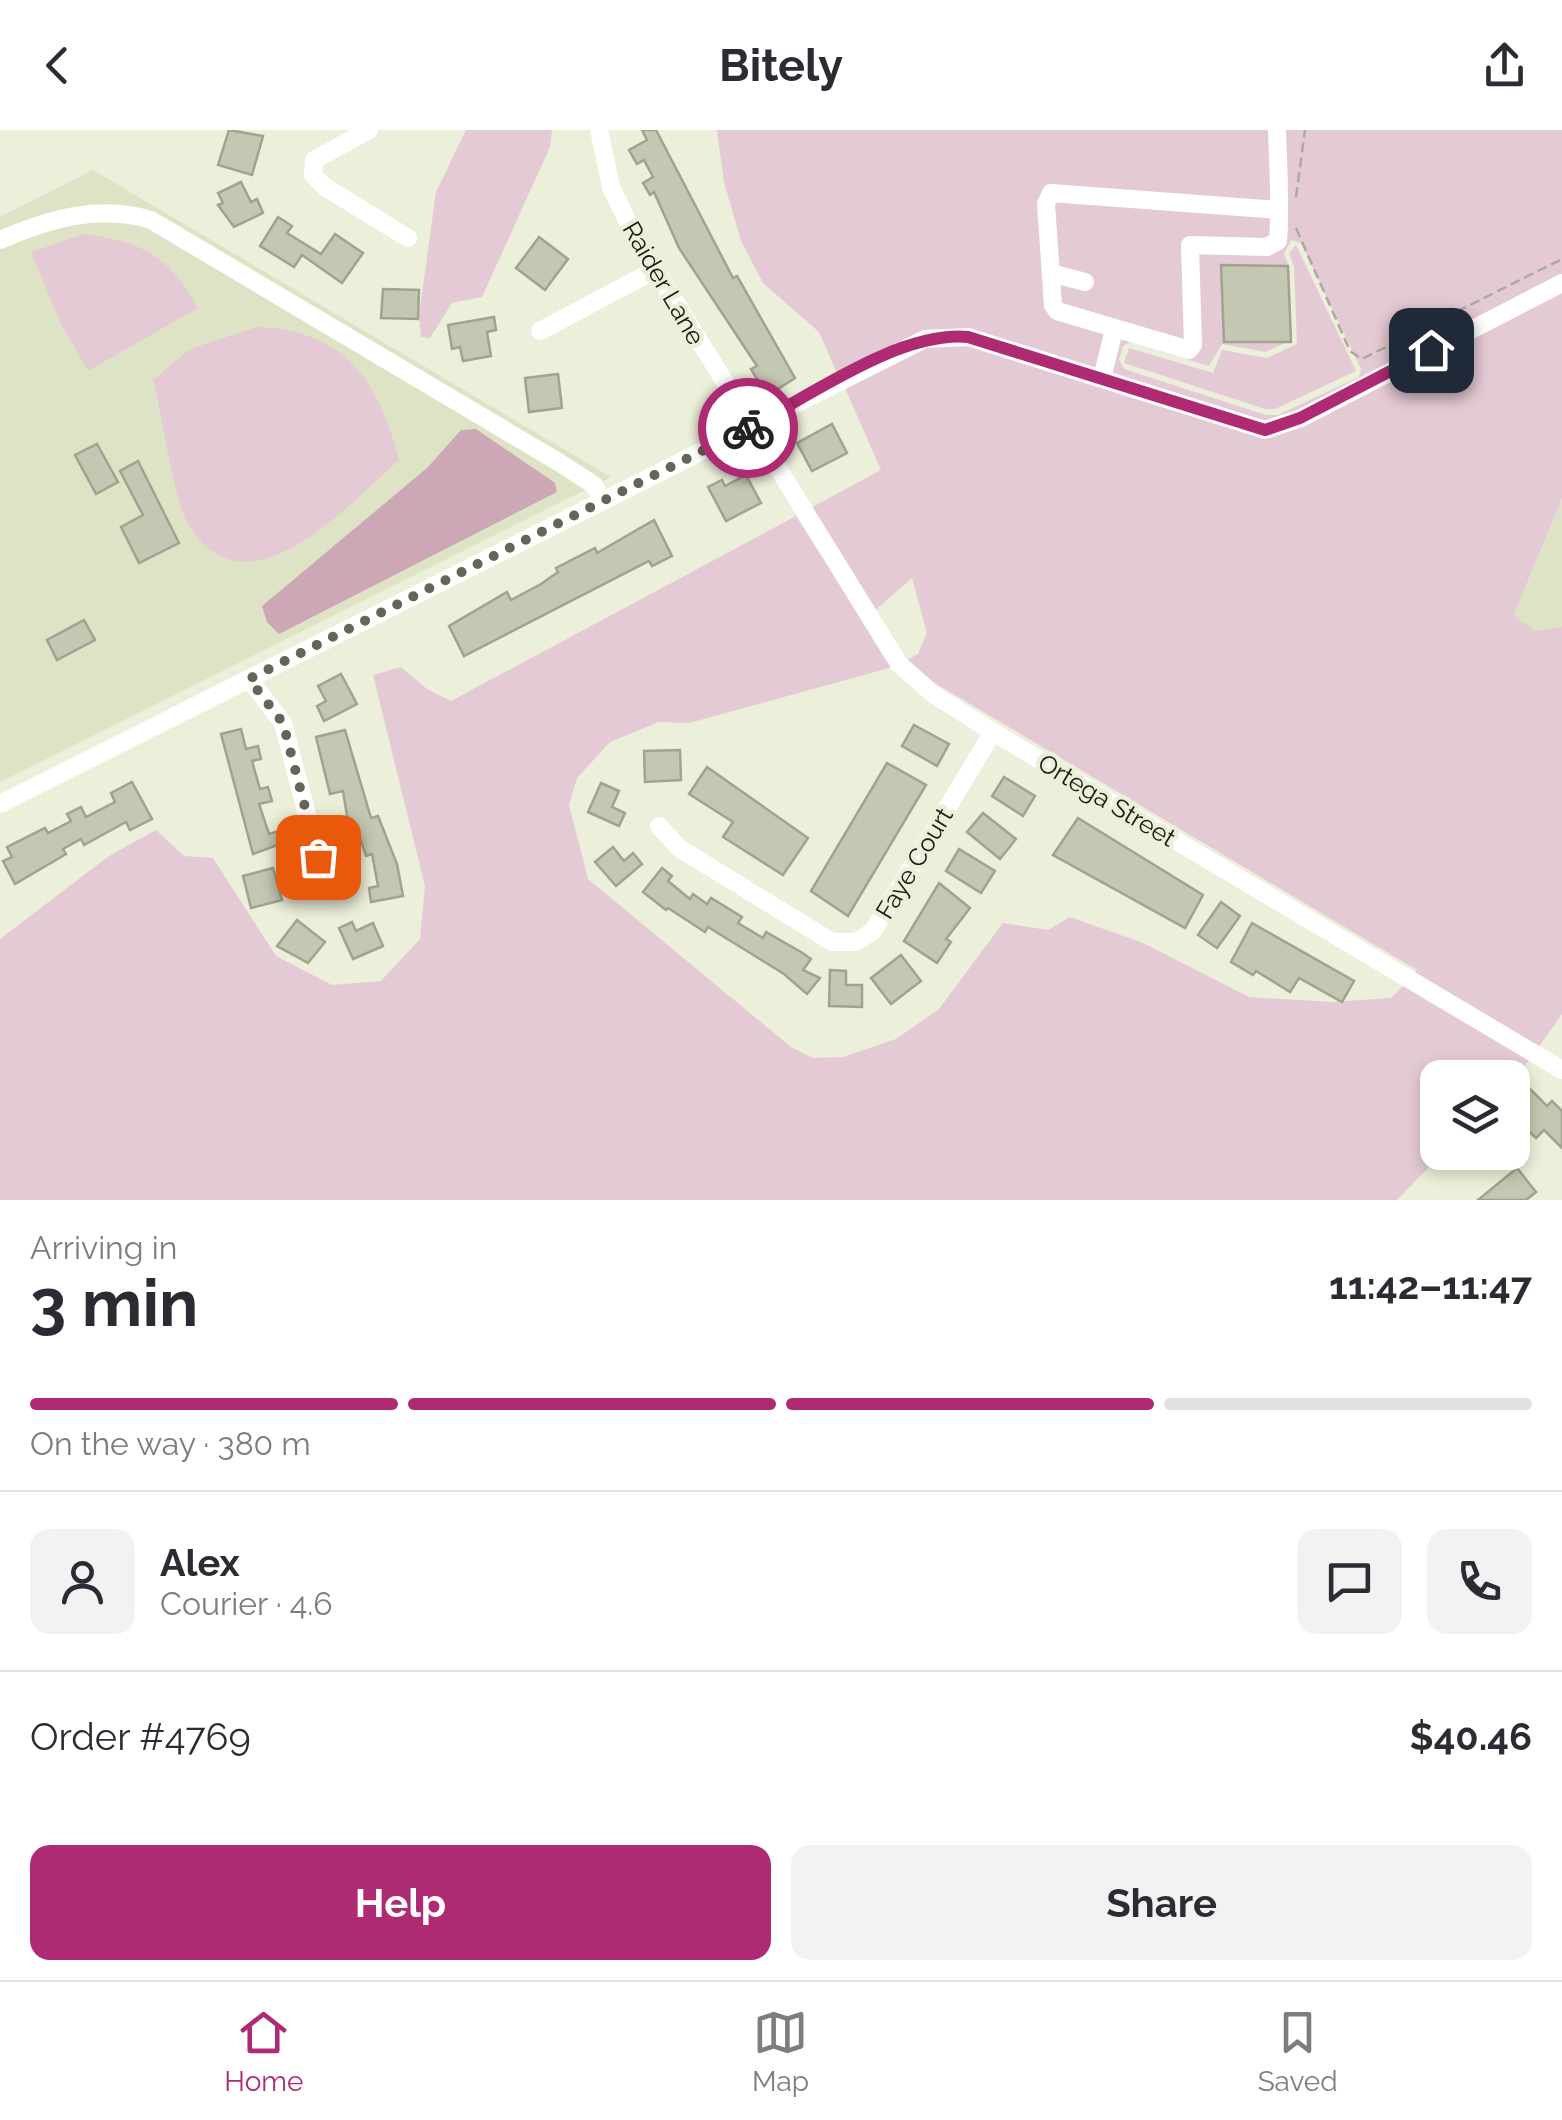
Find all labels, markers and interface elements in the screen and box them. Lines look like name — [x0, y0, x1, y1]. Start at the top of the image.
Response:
icon: back — [30, 38, 85, 93]
icon: share — [1477, 38, 1532, 93]
text: Bitely — [719, 39, 843, 92]
street label: Raider Lane — [617, 216, 711, 350]
pin — [1389, 308, 1474, 393]
icon: home — [1404, 323, 1459, 378]
courier — [698, 378, 798, 478]
icon: bike — [721, 401, 776, 456]
street label: Ortega Street — [1033, 747, 1182, 853]
street label: Faye Court — [869, 801, 959, 924]
pin — [276, 815, 361, 900]
icon: bag — [291, 830, 346, 885]
map controls — [1420, 1060, 1530, 1170]
button: layers — [1420, 1060, 1530, 1170]
text: Arriving in — [30, 1229, 177, 1266]
text: 11:42–11:47 — [1329, 1263, 1532, 1308]
text: 3 min — [30, 1265, 198, 1341]
text: On the way · 380 m — [30, 1425, 311, 1462]
button: person — [30, 1529, 135, 1634]
button: chat — [1297, 1529, 1402, 1634]
button: phone — [1427, 1529, 1532, 1634]
text: Alex — [160, 1540, 240, 1585]
text: Courier · 4.6 — [160, 1585, 333, 1622]
text: Order #4769 — [30, 1714, 251, 1759]
text: $40.46 — [1410, 1714, 1532, 1759]
button: Help — [30, 1845, 771, 1960]
button: Share — [791, 1845, 1532, 1960]
tab: Home — [224, 2005, 304, 2098]
tab: Map — [752, 2005, 809, 2098]
tab: Saved — [1258, 2005, 1338, 2098]

